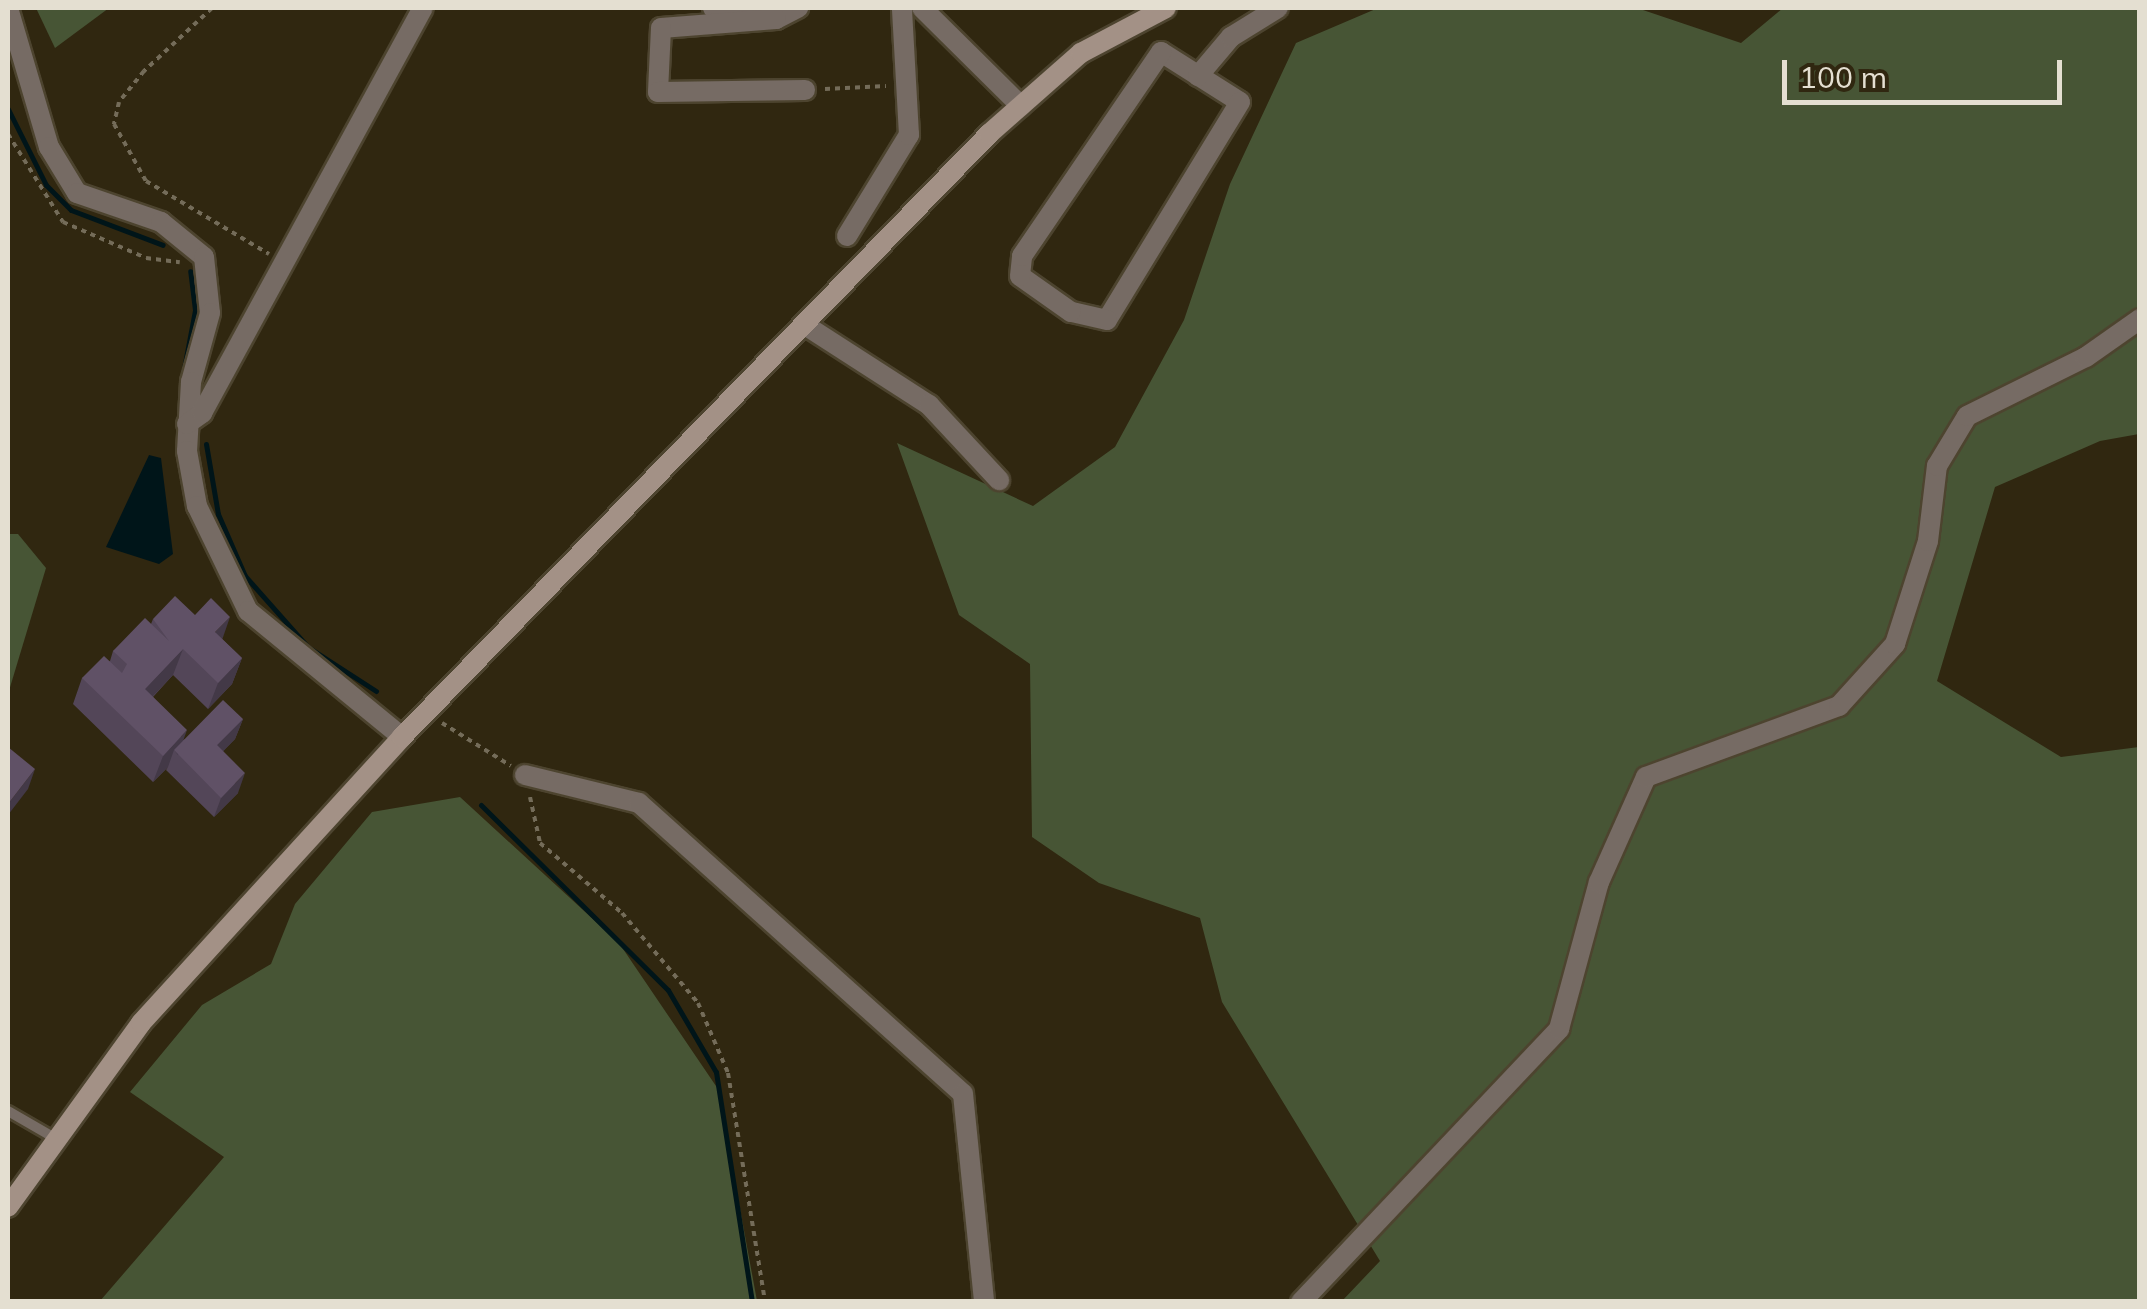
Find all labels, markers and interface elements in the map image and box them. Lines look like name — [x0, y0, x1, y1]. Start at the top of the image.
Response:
scale bar — [1787, 40, 2067, 102]
text: 100 m — [1799, 58, 1887, 96]

